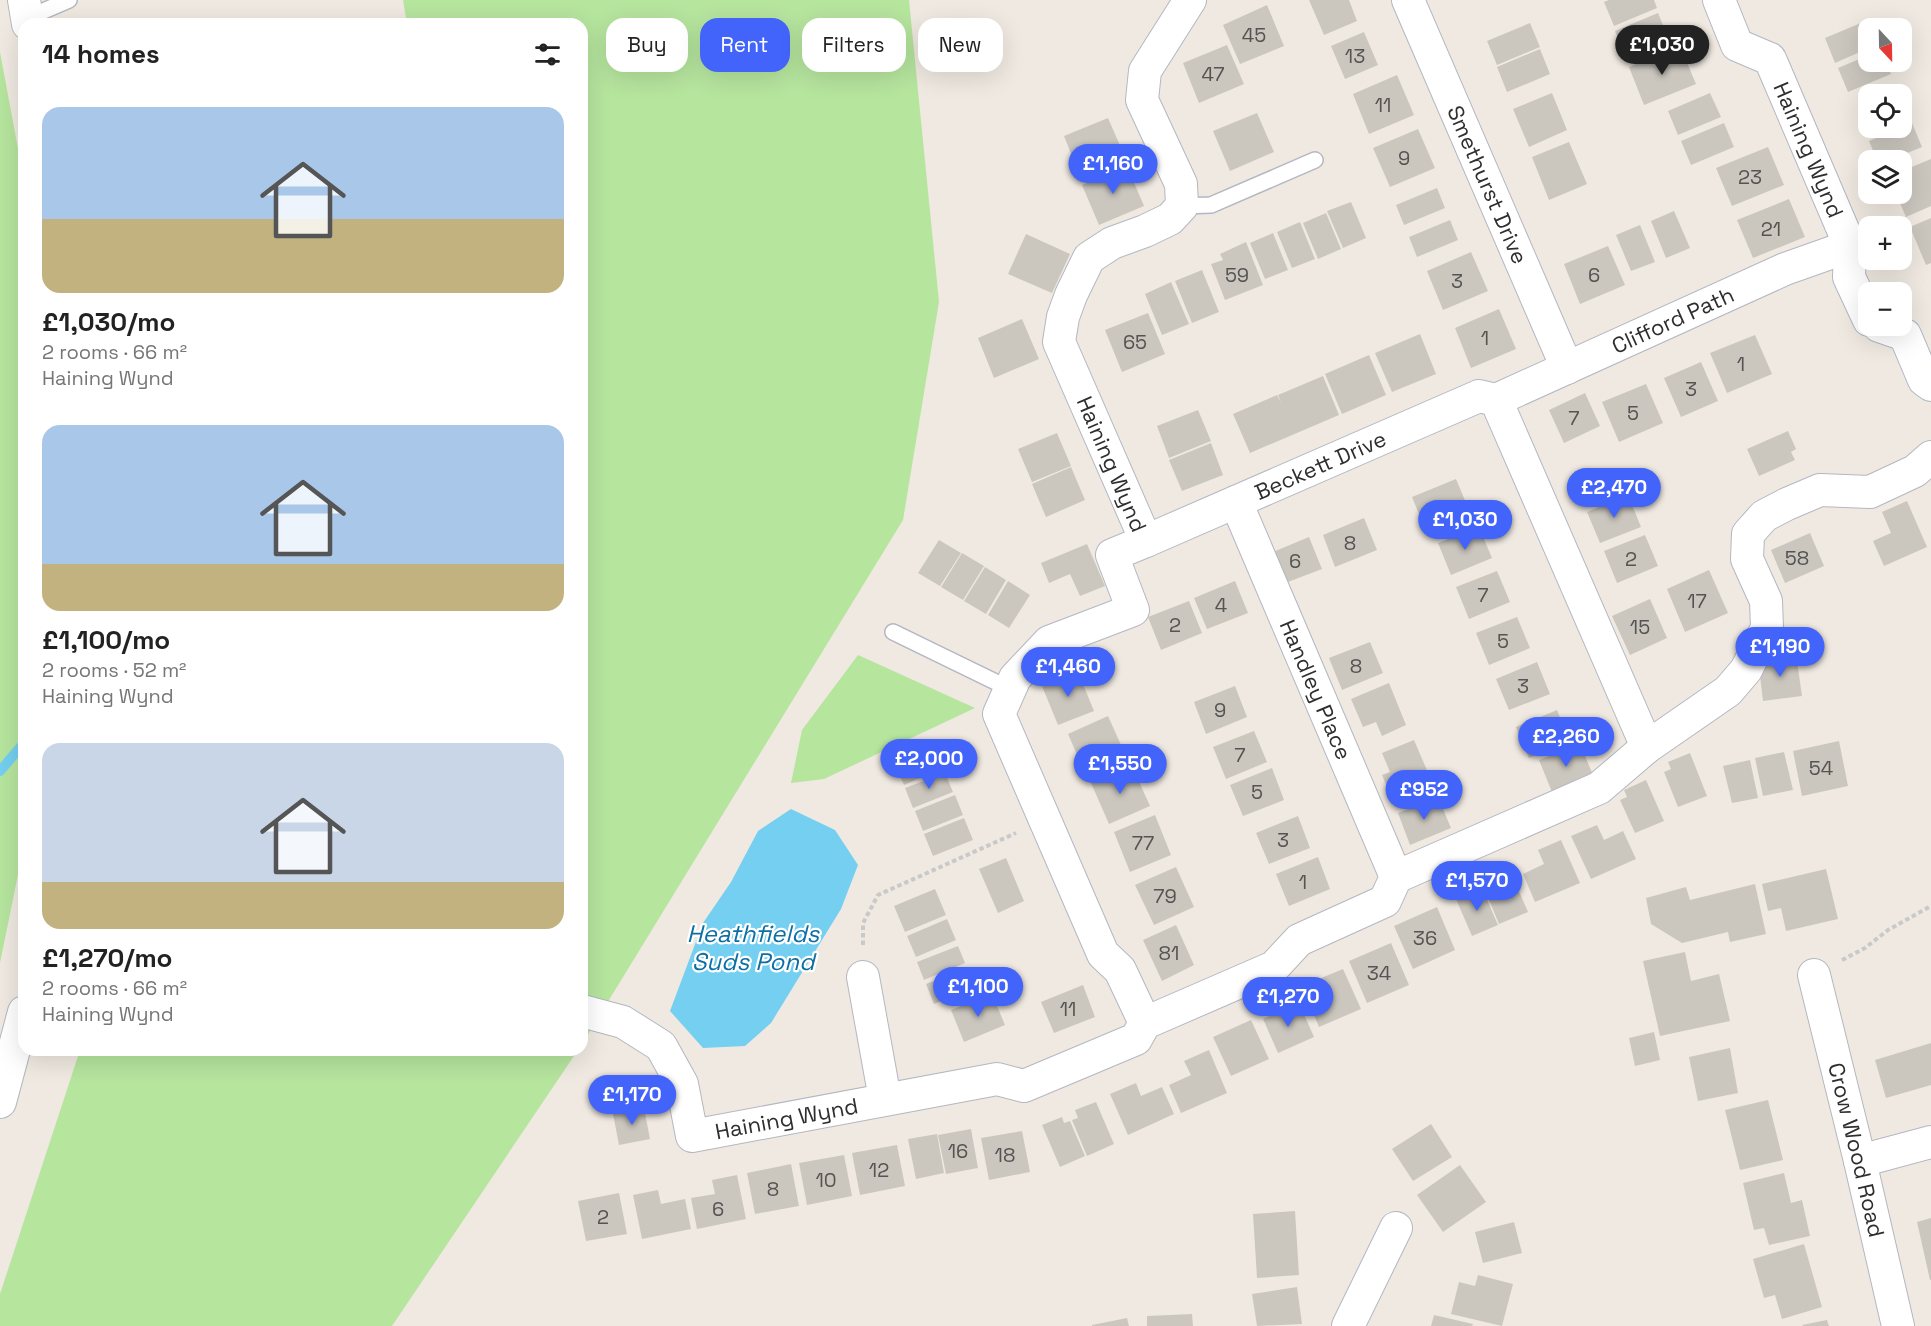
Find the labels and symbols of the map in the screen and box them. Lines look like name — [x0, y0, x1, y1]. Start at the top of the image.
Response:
north arrow — [1858, 18, 1912, 72]
house number: 45 — [1242, 22, 1266, 48]
pin: £1,030 — [1613, 25, 1711, 76]
house number: 13 — [1345, 43, 1365, 69]
house number: 47 — [1201, 61, 1225, 87]
street label: Haining Wynd — [1767, 78, 1850, 222]
house number: 11 — [1375, 92, 1391, 118]
street label: Smethurst Drive — [1441, 101, 1534, 268]
pin: £1,160 — [1064, 144, 1162, 195]
house number: 9 — [1398, 145, 1410, 171]
house number: 23 — [1738, 164, 1762, 190]
house number: 21 — [1761, 216, 1781, 242]
house number: 59 — [1225, 262, 1249, 288]
house number: 6 — [1588, 262, 1600, 288]
house number: 3 — [1451, 268, 1463, 294]
street label: Clifford Path — [1607, 280, 1738, 360]
house number: 1 — [1481, 325, 1489, 351]
house number: 65 — [1123, 329, 1147, 355]
house number: 1 — [1737, 351, 1745, 377]
house number: 3 — [1685, 376, 1697, 402]
street label: Haining Wynd — [1071, 392, 1153, 536]
house number: 5 — [1627, 400, 1639, 426]
house number: 7 — [1568, 405, 1580, 431]
street label: Beckett Drive — [1250, 424, 1390, 506]
pin: £2,470 — [1565, 468, 1663, 519]
pin: £1,030 — [1416, 500, 1514, 551]
house number: 8 — [1344, 530, 1356, 556]
house number: 58 — [1785, 545, 1809, 571]
house number: 2 — [1625, 546, 1637, 572]
house number: 6 — [1289, 548, 1301, 574]
house number: 7 — [1477, 582, 1489, 608]
house number: 17 — [1687, 588, 1707, 614]
house number: 4 — [1215, 592, 1227, 618]
house number: 2 — [1169, 612, 1181, 638]
house number: 15 — [1630, 614, 1650, 640]
street label: Handley Place — [1274, 615, 1358, 764]
pin: £1,190 — [1731, 627, 1829, 678]
house number: 5 — [1497, 628, 1509, 654]
pin: £1,460 — [1019, 647, 1117, 698]
house number: 8 — [1350, 653, 1362, 679]
house number: 3 — [1517, 673, 1529, 699]
house number: 9 — [1214, 697, 1226, 723]
pin: £2,260 — [1517, 717, 1615, 768]
pin: £2,000 — [880, 739, 978, 790]
house number: 7 — [1234, 742, 1246, 768]
pin: £1,550 — [1071, 744, 1169, 795]
house number: 54 — [1809, 755, 1833, 781]
pin: £952 — [1388, 770, 1460, 821]
house number: 5 — [1251, 779, 1263, 805]
house number: 3 — [1277, 827, 1289, 853]
house number: 77 — [1132, 830, 1154, 856]
pin: £1,570 — [1428, 861, 1526, 912]
house number: 1 — [1299, 869, 1307, 895]
house number: 79 — [1153, 883, 1177, 909]
water label: Heathfields Suds Pond — [687, 918, 821, 977]
house number: 36 — [1413, 925, 1437, 951]
house number: 81 — [1159, 940, 1179, 966]
house number: 34 — [1367, 960, 1391, 986]
pin: £1,100 — [929, 967, 1027, 1018]
pin: £1,270 — [1239, 977, 1337, 1028]
house number: 11 — [1060, 996, 1076, 1022]
street label: Crow Wood Road — [1822, 1060, 1891, 1240]
pin: £1,170 — [583, 1075, 681, 1126]
street label: Haining Wynd — [713, 1091, 860, 1145]
house number: 16 — [948, 1138, 968, 1164]
house number: 18 — [995, 1142, 1015, 1168]
house number: 12 — [869, 1157, 889, 1183]
house number: 10 — [815, 1167, 837, 1193]
house number: 8 — [767, 1176, 779, 1202]
house number: 6 — [712, 1196, 724, 1222]
house number: 2 — [597, 1204, 609, 1230]

